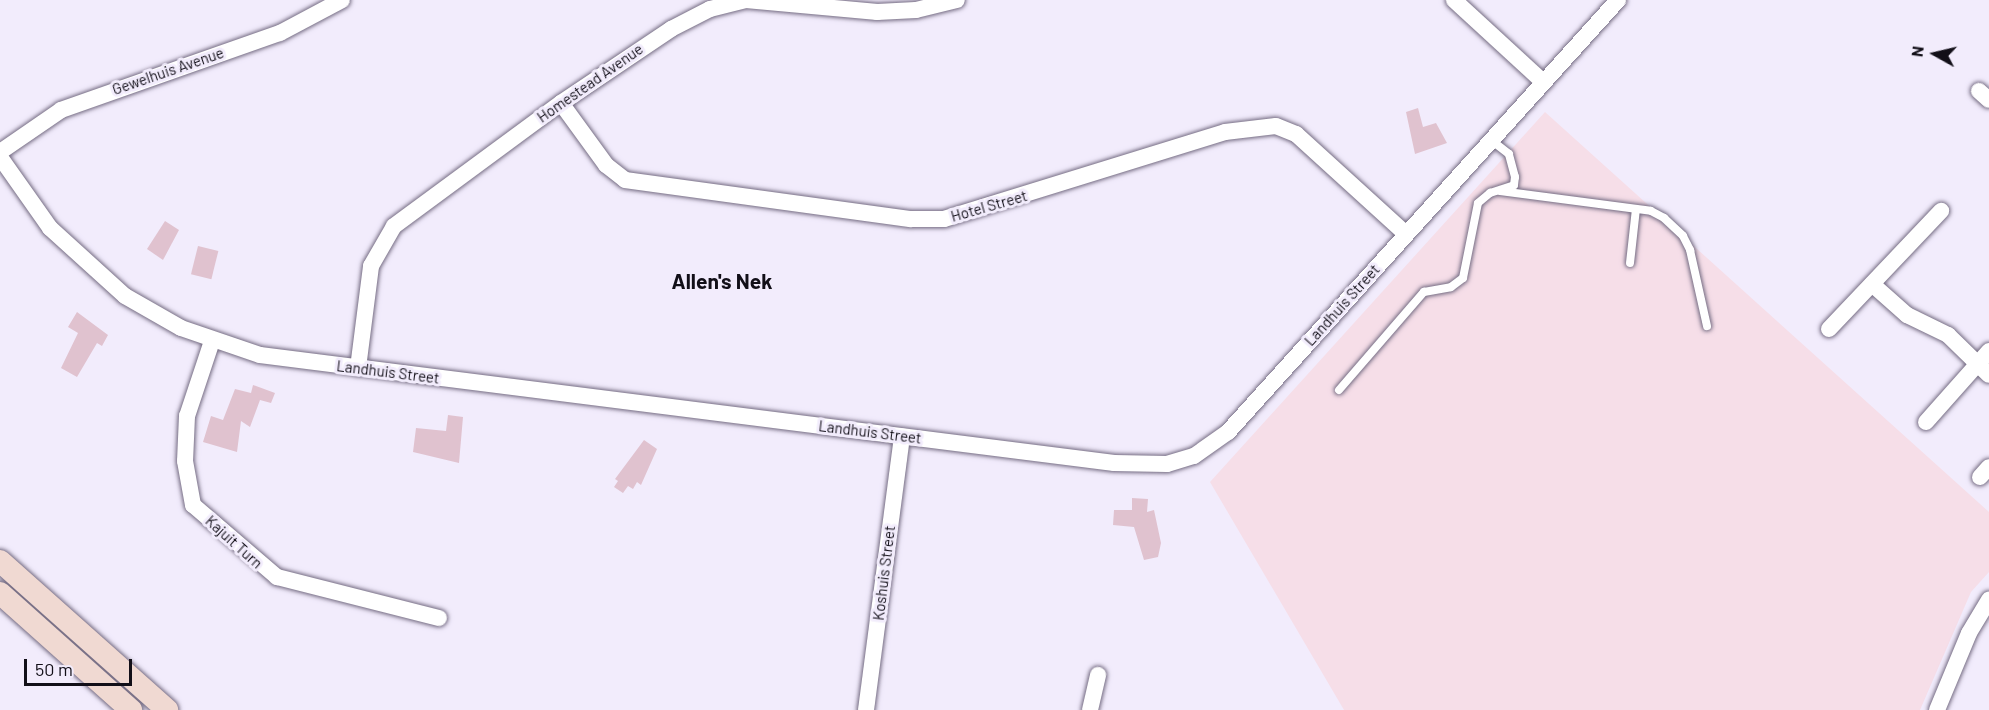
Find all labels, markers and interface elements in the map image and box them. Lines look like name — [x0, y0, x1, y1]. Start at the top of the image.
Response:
north arrow — [1905, 24, 1965, 84]
street label: Homestead Avenue — [534, 40, 646, 126]
street label: Gewelhuis Avenue — [110, 43, 226, 99]
text: N — [1907, 45, 1927, 58]
street label: Hotel Street — [949, 187, 1029, 225]
street label: Landhuis Street — [1301, 261, 1383, 349]
district label: Allen's Nek — [672, 268, 772, 294]
street label: Landhuis Street — [336, 357, 440, 387]
street label: Landhuis Street — [818, 417, 922, 447]
street label: Kajuit Turn — [202, 512, 266, 572]
street label: Koshuis Street — [869, 525, 899, 621]
scale bar — [27, 647, 135, 685]
text: 50 m — [35, 658, 73, 680]

